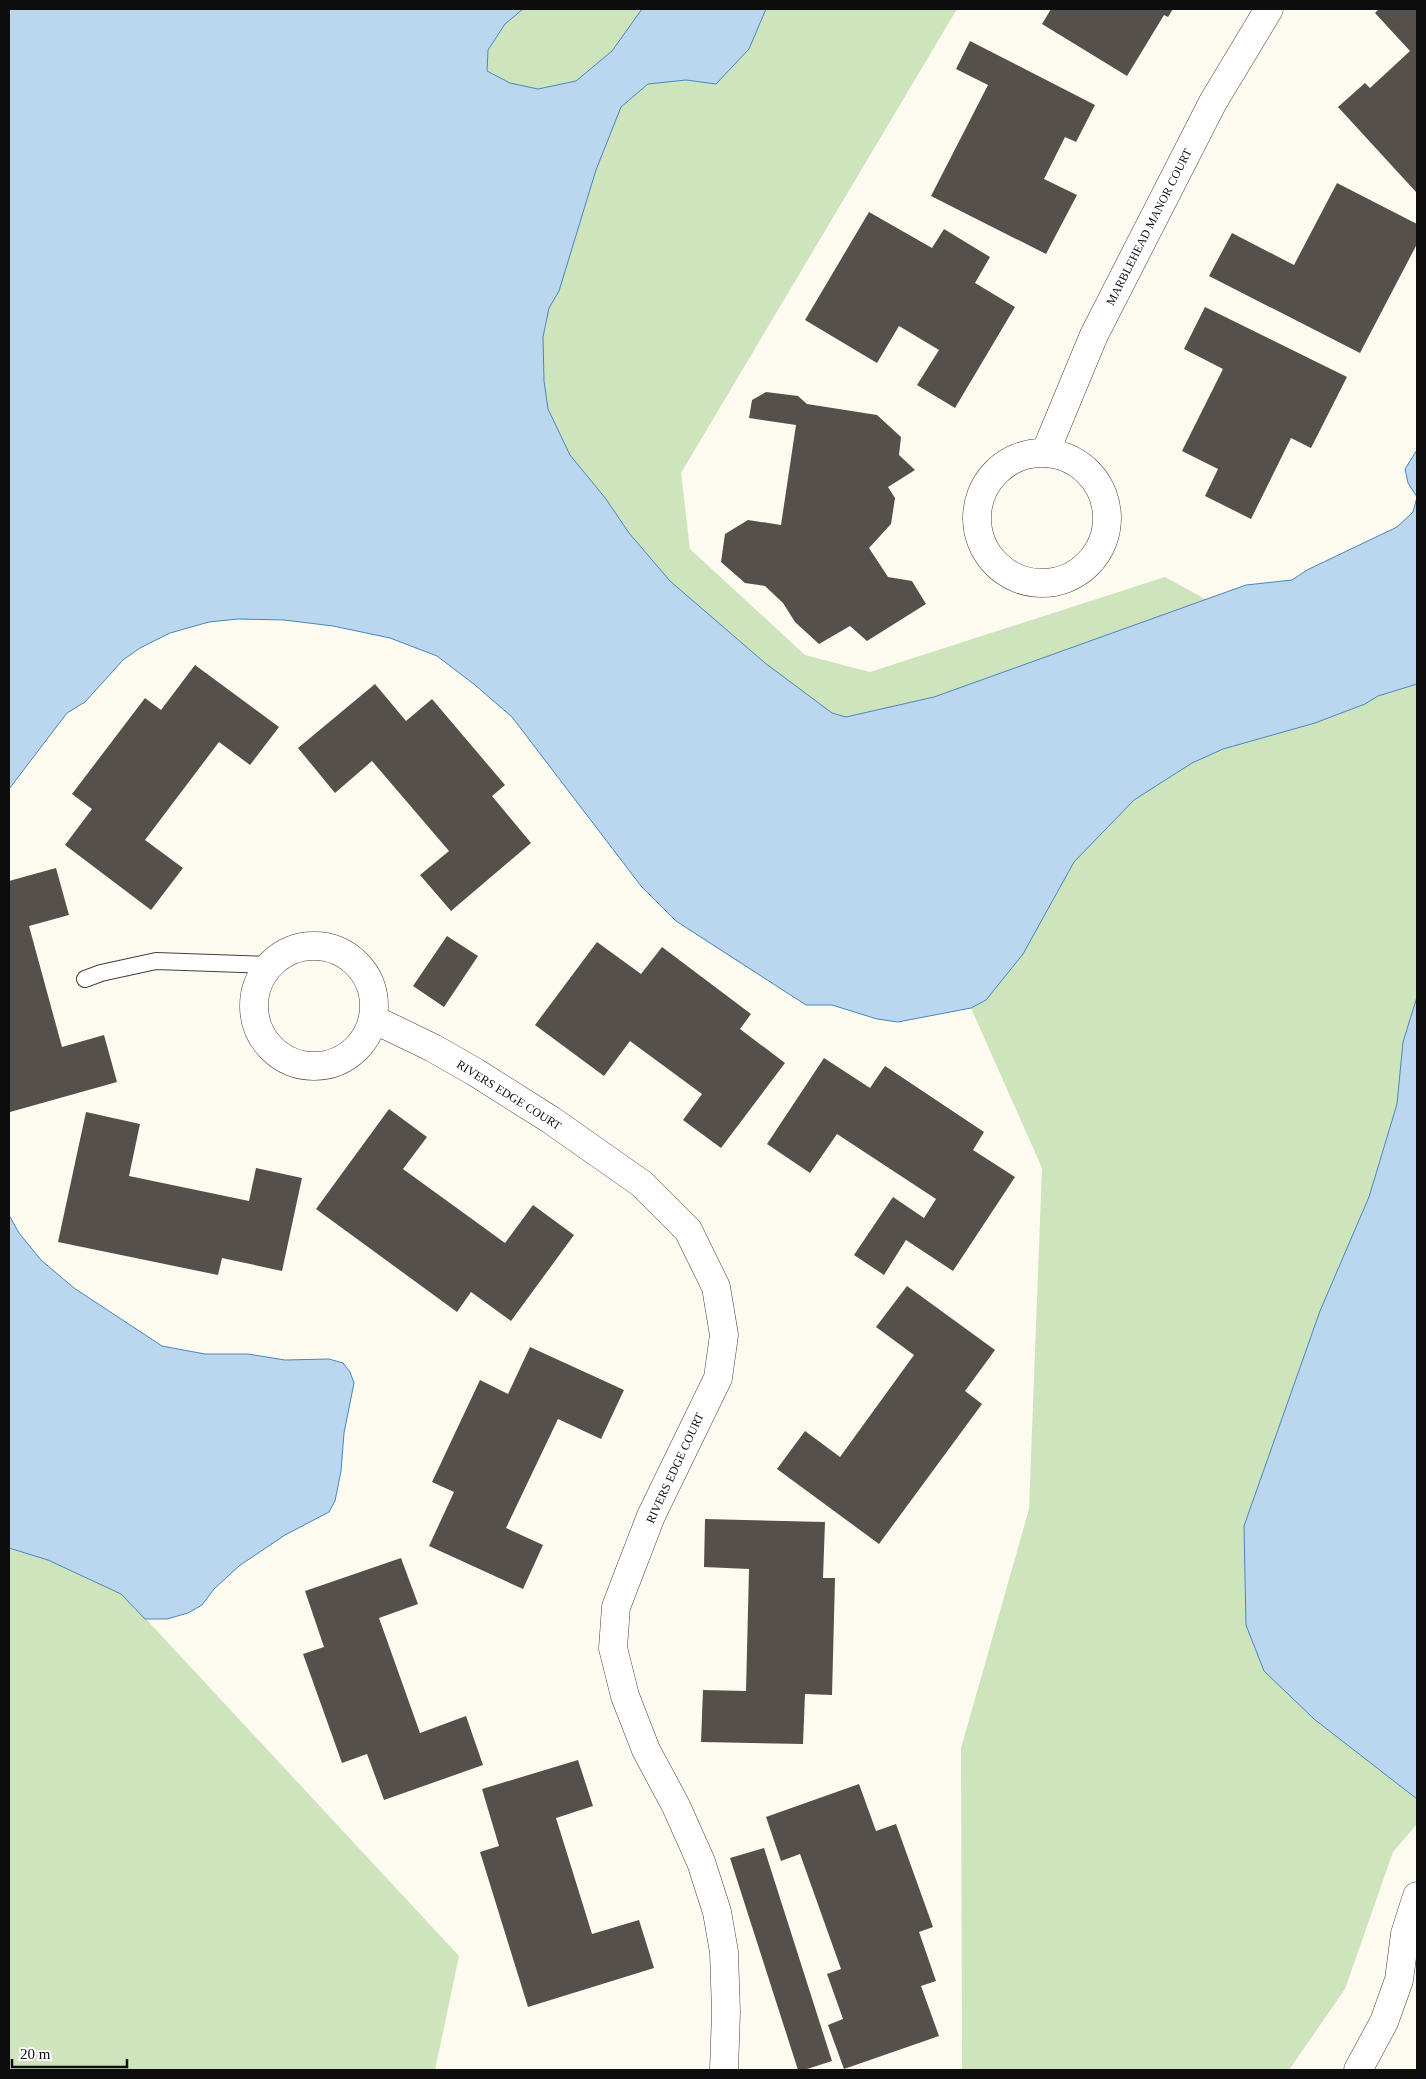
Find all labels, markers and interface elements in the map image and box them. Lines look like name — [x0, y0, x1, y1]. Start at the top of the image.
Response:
street label: MARBLEHEAD MANOR COURT — [1103, 146, 1195, 308]
street label: RIVERS EDGE COURT — [454, 1057, 564, 1133]
street label: RIVERS EDGE COURT — [643, 1410, 707, 1526]
scale bar — [12, 2036, 128, 2068]
text: 20 m — [20, 2046, 51, 2062]

